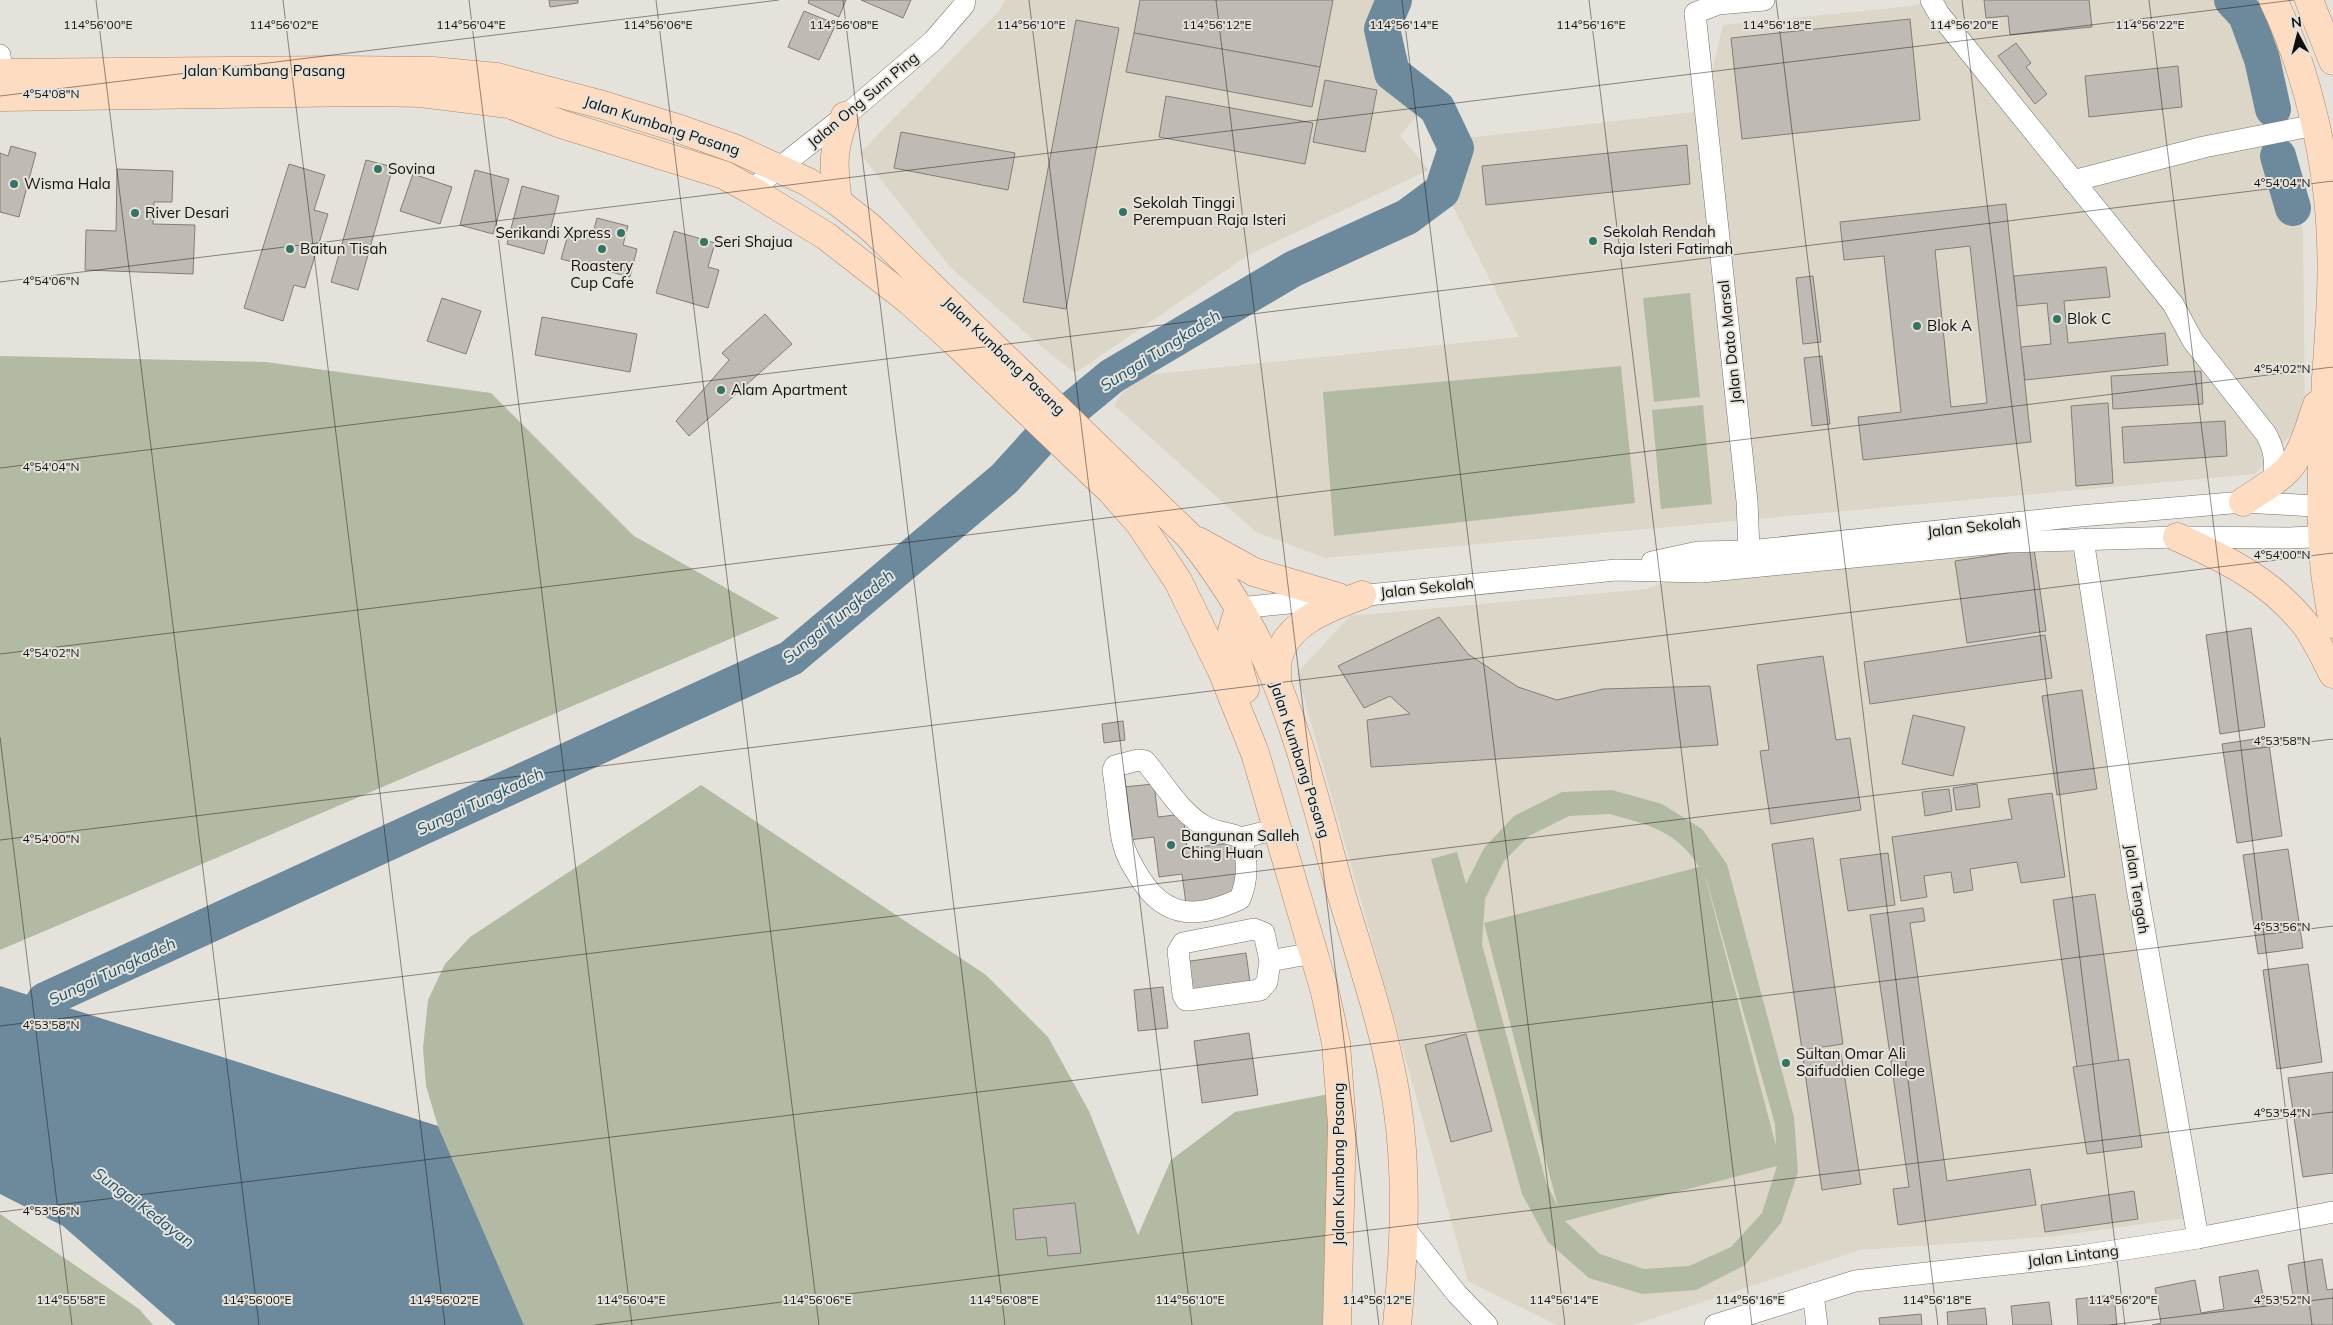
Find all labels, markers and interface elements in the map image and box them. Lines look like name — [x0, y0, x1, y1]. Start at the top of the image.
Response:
north arrow — [2273, 10, 2323, 60]
text: N — [2290, 13, 2303, 32]
text: 114°56'00"E — [63, 17, 133, 32]
text: 114°56'02"E — [249, 17, 319, 32]
text: 114°56'04"E — [436, 17, 506, 32]
text: 114°56'06"E — [623, 17, 693, 32]
text: 114°56'08"E — [809, 17, 879, 32]
text: 114°56'10"E — [996, 17, 1066, 32]
text: 114°56'12"E — [1182, 17, 1252, 32]
text: 114°56'14"E — [1369, 17, 1439, 32]
text: 114°56'16"E — [1556, 17, 1626, 32]
text: 114°56'18"E — [1742, 17, 1812, 32]
text: 114°56'20"E — [1929, 17, 1999, 32]
text: 114°56'22"E — [2115, 17, 2185, 32]
street label: Jalan Ong Sum Ping — [803, 48, 922, 152]
street label: Jalan Kumbang Pasang — [183, 61, 345, 80]
text: 4°54'08"N — [23, 86, 79, 101]
street label: Jalan Kumbang Pasang — [582, 91, 743, 160]
place label: Sovina — [388, 159, 435, 178]
marker: Sovina — [372, 163, 384, 175]
place label: Wisma Hala — [24, 174, 111, 193]
text: 4°54'04"N — [2254, 175, 2310, 190]
marker: Wisma Hala — [8, 178, 20, 190]
place label: Sekolah Tinggi Perempuan Raja Isteri — [1133, 193, 1286, 229]
place label: River Desari — [145, 203, 229, 222]
marker: Sekolah Tinggi Perempuan Raja Isteri — [1117, 206, 1129, 218]
marker: River Desari — [129, 207, 141, 219]
place label: Sekolah Rendah Raja Isteri Fatimah — [1603, 222, 1733, 258]
place label: Serikandi Xpress — [495, 223, 611, 242]
marker: Serikandi Xpress — [615, 227, 627, 239]
place label: Seri Shajua — [714, 232, 793, 251]
marker: Sekolah Rendah Raja Isteri Fatimah — [1587, 235, 1599, 247]
marker: Seri Shajua — [698, 236, 710, 248]
place label: Baitun Tisah — [300, 239, 387, 258]
marker: Baitun Tisah — [284, 243, 296, 255]
marker: Roastery Cup Cafe — [596, 243, 608, 255]
place label: Roastery Cup Cafe — [570, 256, 634, 292]
text: 4°54'06"N — [23, 273, 79, 288]
street label: Jalan Dato Marsal — [1714, 279, 1745, 405]
street label: Jalan Kumbang Pasang — [939, 292, 1070, 419]
water label: Sungai Tungkadeh — [1096, 305, 1224, 395]
place label: Blok C — [2067, 309, 2111, 328]
marker: Blok C — [2051, 313, 2063, 325]
place label: Blok A — [1927, 316, 1972, 335]
marker: Blok A — [1911, 320, 1923, 332]
text: 4°54'02"N — [2254, 361, 2310, 376]
place label: Alam Apartment — [731, 380, 847, 399]
marker: Alam Apartment — [715, 384, 727, 396]
text: 4°54'04"N — [23, 459, 79, 474]
street label: Jalan Sekolah — [1926, 512, 2022, 541]
text: 4°54'00"N — [2254, 547, 2310, 562]
water label: Sungai Tungkadeh — [778, 565, 898, 667]
street label: Jalan Sekolah — [1379, 573, 1475, 602]
text: 4°54'02"N — [23, 645, 79, 660]
street label: Jalan Kumbang Pasang — [1266, 679, 1335, 840]
text: 4°53'58"N — [2254, 733, 2310, 748]
water label: Sungai Tungkadeh — [413, 763, 547, 839]
place label: Bangunan Salleh Ching Huan — [1181, 826, 1300, 862]
text: 4°54'00"N — [23, 831, 79, 846]
marker: Bangunan Salleh Ching Huan — [1165, 839, 1177, 851]
street label: Jalan Tengah — [2121, 843, 2154, 935]
text: 4°53'56"N — [2254, 919, 2310, 934]
water label: Sungai Tungkadeh — [45, 933, 179, 1009]
text: 4°53'58"N — [23, 1017, 79, 1032]
place label: Sultan Omar Ali Saifuddien College — [1796, 1044, 1925, 1080]
marker: Sultan Omar Ali Saifuddien College — [1780, 1057, 1792, 1069]
street label: Jalan Kumbang Pasang — [1329, 1083, 1348, 1245]
text: 4°53'54"N — [2254, 1105, 2310, 1120]
water label: Sungai Kedayan — [90, 1163, 198, 1251]
text: 4°53'56"N — [23, 1203, 79, 1218]
street label: Jalan Lintang — [2026, 1240, 2120, 1271]
text: 114°55'58"E — [36, 1292, 106, 1307]
text: 114°56'00"E — [222, 1292, 292, 1307]
text: 114°56'02"E — [409, 1292, 479, 1307]
text: 114°56'04"E — [596, 1292, 666, 1307]
text: 114°56'06"E — [782, 1292, 852, 1307]
text: 114°56'08"E — [969, 1292, 1039, 1307]
text: 114°56'10"E — [1155, 1292, 1225, 1307]
text: 114°56'12"E — [1342, 1292, 1412, 1307]
text: 114°56'14"E — [1529, 1292, 1599, 1307]
text: 114°56'16"E — [1715, 1292, 1785, 1307]
text: 114°56'18"E — [1902, 1292, 1972, 1307]
text: 114°56'20"E — [2088, 1292, 2158, 1307]
text: 4°53'52"N — [2254, 1292, 2310, 1307]

